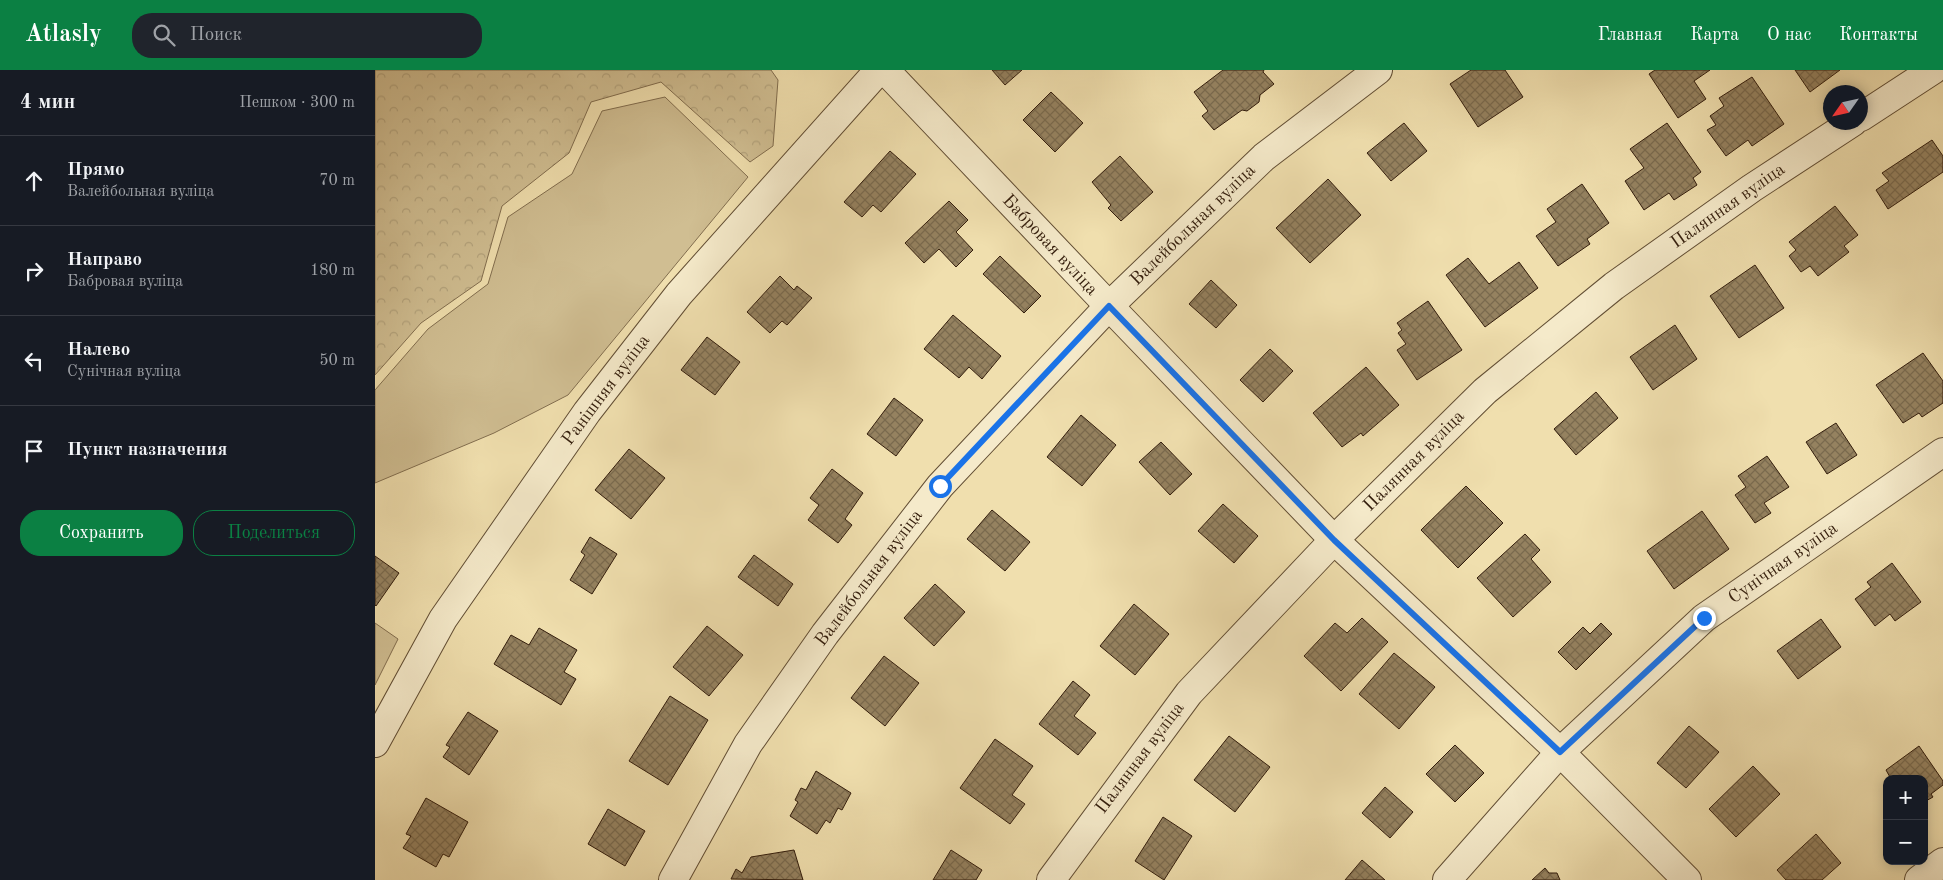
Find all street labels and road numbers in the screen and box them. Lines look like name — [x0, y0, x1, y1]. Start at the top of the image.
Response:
street label: Палянная вуліца — [1668, 160, 1788, 252]
street label: Валейбольная вуліца — [1127, 161, 1259, 289]
street label: Бабровая вуліца — [999, 191, 1101, 299]
street label: Ранішняя вуліца — [559, 331, 653, 449]
street label: Палянная вуліца — [1360, 407, 1468, 515]
street label: Валейбольная вуліца — [812, 506, 926, 650]
street label: Сунічная вуліца — [1725, 519, 1841, 607]
street label: Палянная вуліца — [1092, 699, 1188, 817]

